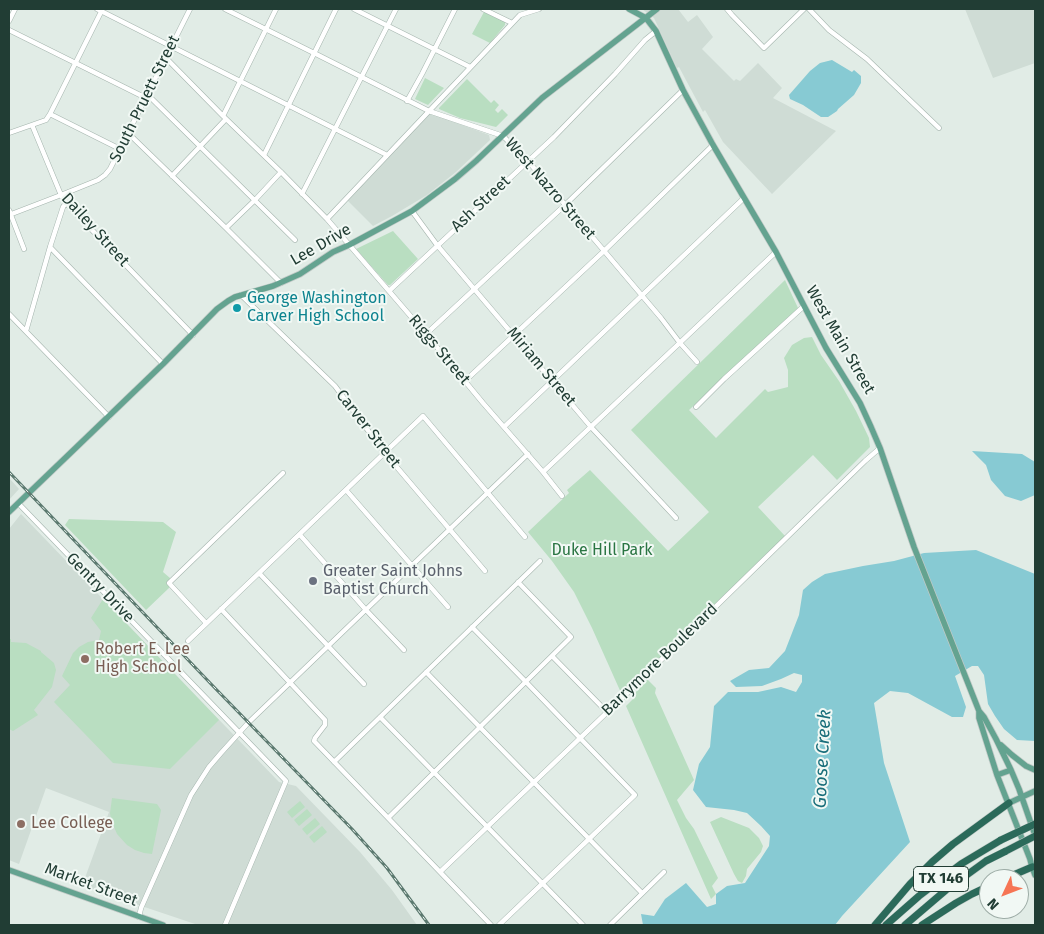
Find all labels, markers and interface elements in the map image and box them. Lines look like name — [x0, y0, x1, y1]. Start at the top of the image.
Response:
street label: South Pruett Street — [106, 32, 184, 166]
street label: West Nazro Street — [501, 134, 599, 244]
street label: Ash Street — [448, 172, 514, 236]
street label: Dailey Street — [57, 189, 133, 271]
street label: Lee Drive — [287, 220, 355, 270]
street label: West Main Street — [801, 282, 879, 398]
place label: George Washington Carver High School — [247, 289, 387, 327]
marker: George Washington Carver High School — [231, 302, 243, 314]
street label: Riggs Street — [404, 311, 474, 389]
street label: Miriam Street — [502, 323, 580, 411]
street label: Carver Street — [331, 386, 405, 472]
park label: Duke Hill Park — [551, 541, 653, 561]
street label: Gentry Drive — [62, 549, 138, 627]
place label: Greater Saint Johns Baptist Church — [323, 562, 463, 600]
marker: Greater Saint Johns Baptist Church — [307, 575, 319, 587]
street label: Barrymore Boulevard — [598, 600, 722, 720]
place label: Robert E. Lee High School — [95, 640, 190, 678]
marker: Robert E. Lee High School — [79, 653, 91, 665]
water label: Goose Creek — [810, 709, 836, 809]
place label: Lee College — [31, 814, 113, 834]
marker: Lee College — [15, 818, 27, 830]
street label: Market Street — [42, 859, 140, 911]
road number: TX 146 — [914, 866, 968, 892]
north arrow — [979, 869, 1029, 919]
text: N — [984, 895, 1003, 913]

